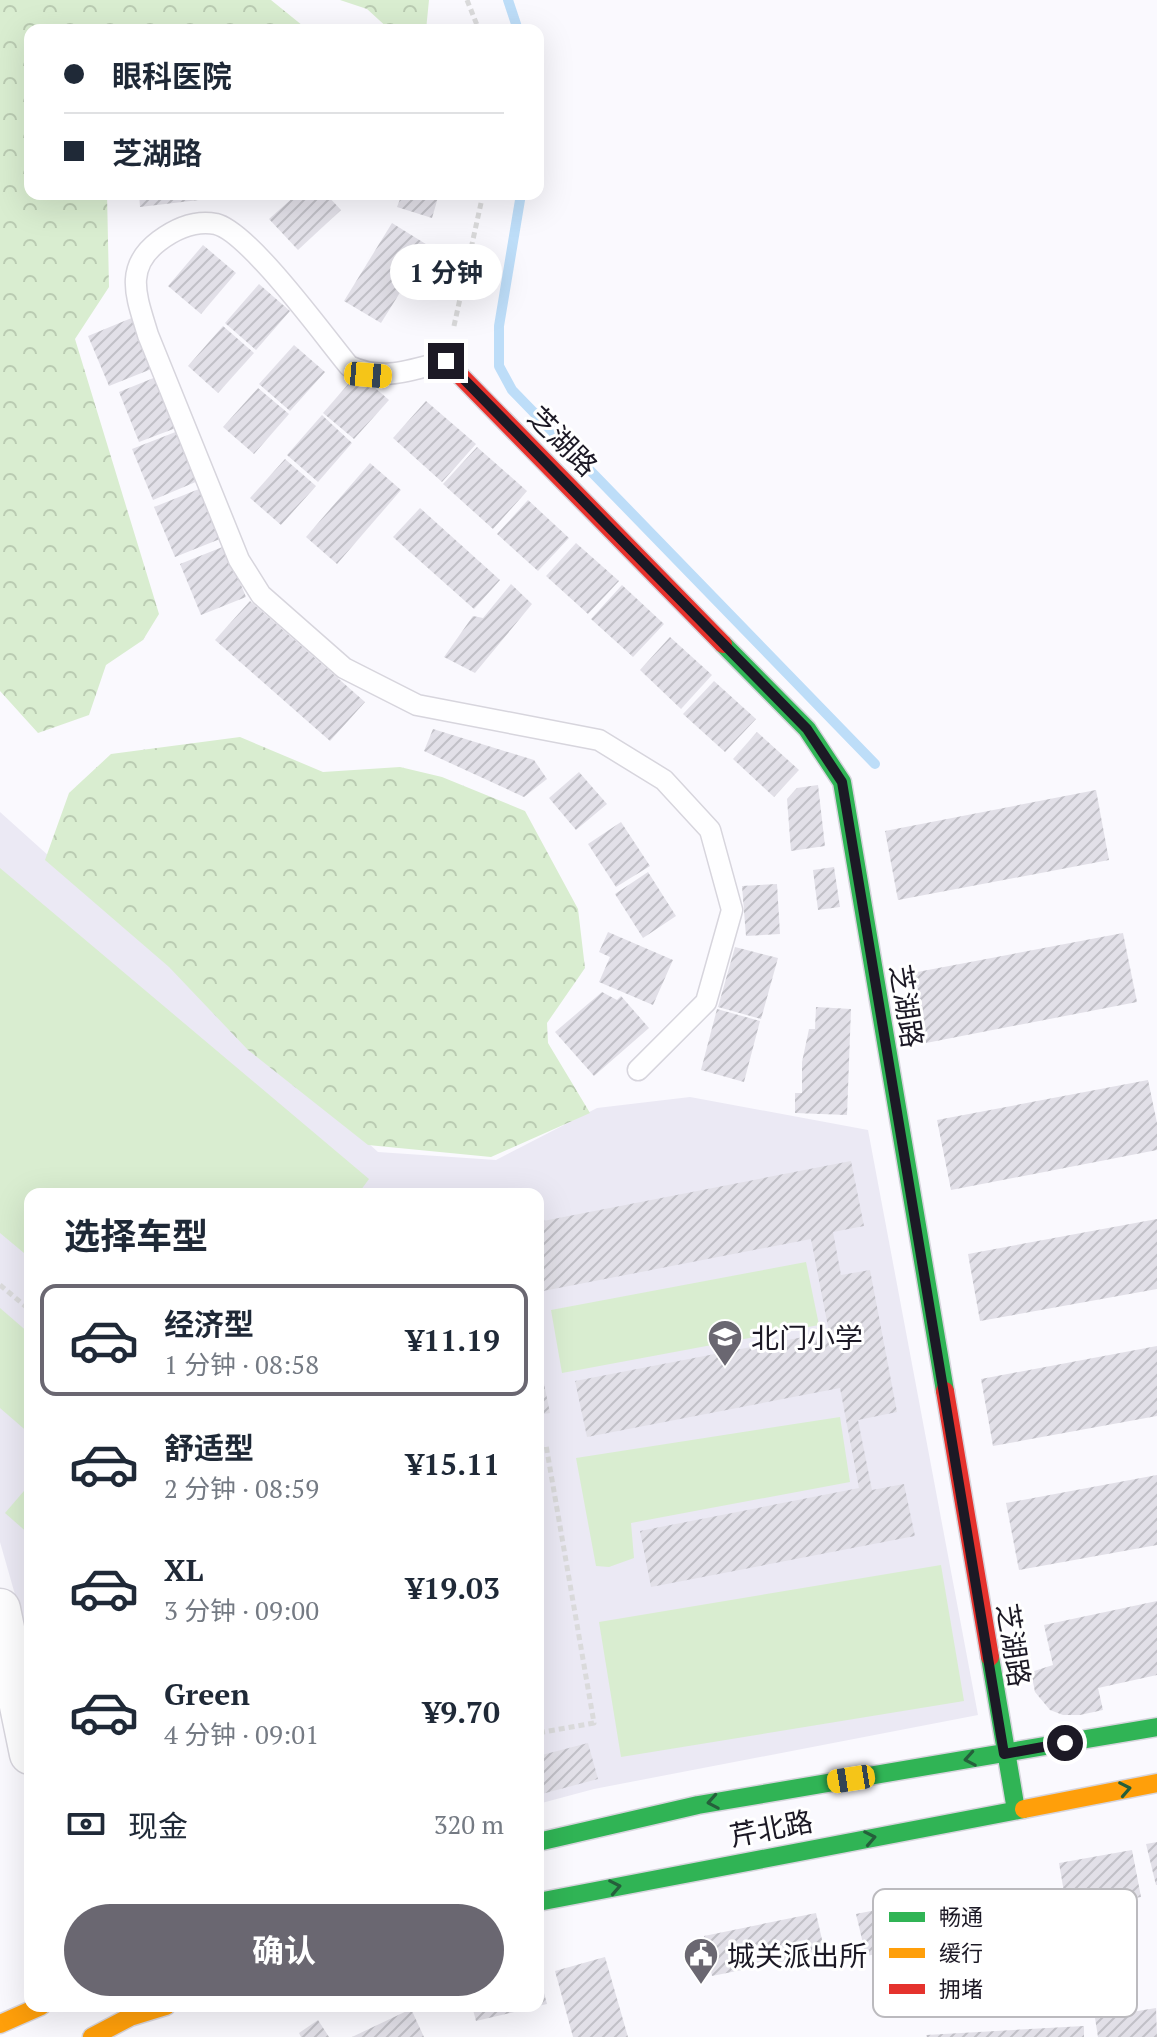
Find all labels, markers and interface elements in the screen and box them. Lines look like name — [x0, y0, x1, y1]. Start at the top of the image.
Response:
text: 眼科医院 — [112, 56, 232, 96]
text: 芝湖路 — [112, 133, 202, 173]
callout: 1 分钟 — [390, 245, 502, 301]
text: 1 分钟 — [409, 255, 483, 289]
route end — [428, 343, 464, 379]
car — [343, 361, 393, 389]
street label: 芝湖路 — [520, 398, 606, 484]
street label: 芝湖路 — [882, 962, 932, 1050]
text: 选择车型 — [64, 1212, 208, 1259]
icon: car — [68, 1304, 140, 1376]
text: 经济型 — [164, 1304, 254, 1344]
school or university icon: 北门小学 — [706, 1318, 744, 1368]
place label: 北门小学 — [751, 1319, 863, 1356]
text: ¥11.19 — [406, 1320, 500, 1360]
text: 1 分钟 · 08:58 — [164, 1347, 319, 1381]
icon: car — [68, 1428, 140, 1500]
text: 舒适型 — [164, 1428, 254, 1468]
text: ¥15.11 — [406, 1444, 500, 1484]
text: 2 分钟 · 08:59 — [164, 1471, 319, 1505]
text: XL — [164, 1550, 203, 1590]
icon: car — [68, 1552, 140, 1624]
text: ¥19.03 — [406, 1568, 500, 1608]
text: 3 分钟 · 09:00 — [164, 1593, 319, 1627]
street label: 芝湖路 — [989, 1601, 1039, 1689]
text: Green — [164, 1674, 250, 1714]
icon: car — [68, 1676, 140, 1748]
text: ¥9.70 — [423, 1692, 500, 1732]
text: 4 分钟 · 09:01 — [164, 1717, 319, 1751]
route start — [1047, 1725, 1083, 1761]
one-way arrow — [963, 1750, 976, 1767]
car — [825, 1763, 877, 1795]
one-way arrow — [1118, 1781, 1132, 1798]
one-way arrow — [706, 1793, 720, 1810]
icon: cash — [64, 1802, 108, 1846]
street label: 芹北路 — [726, 1802, 816, 1854]
text: 现金 — [128, 1806, 188, 1846]
text: 320 m — [434, 1807, 504, 1841]
one-way arrow — [863, 1830, 876, 1847]
one-way arrow — [608, 1880, 621, 1897]
legend — [873, 1889, 1137, 2017]
text: 畅通 — [939, 1902, 983, 1931]
button: 确认 — [64, 1904, 504, 1996]
public building icon: 城关派出所 — [682, 1936, 720, 1986]
place label: 城关派出所 — [727, 1937, 867, 1974]
text: 缓行 — [939, 1938, 983, 1967]
text: 拥堵 — [939, 1974, 983, 2003]

